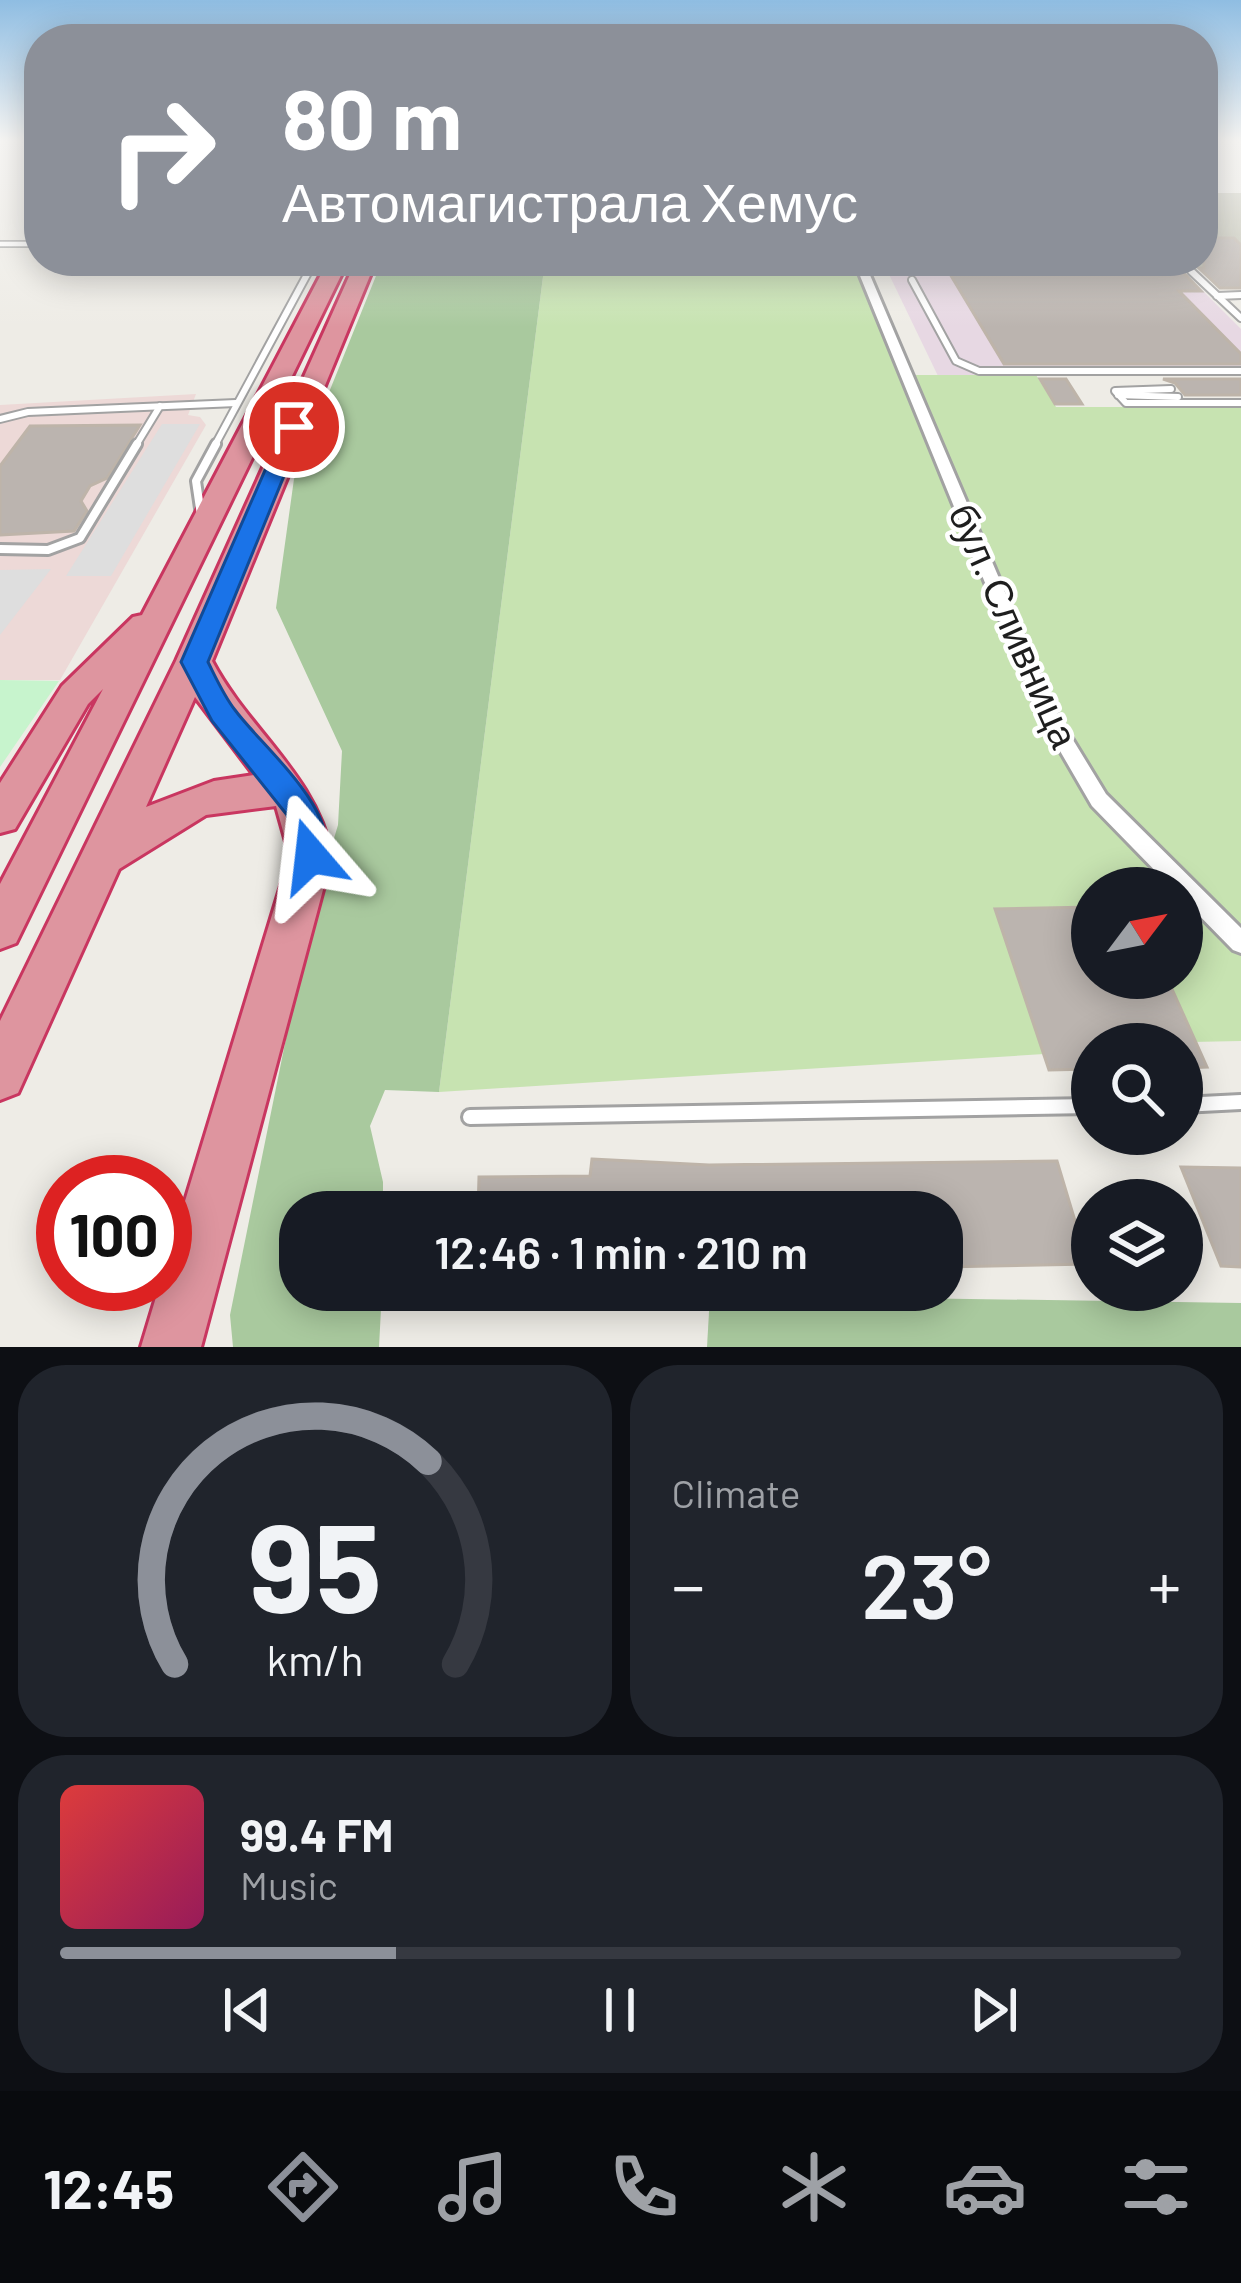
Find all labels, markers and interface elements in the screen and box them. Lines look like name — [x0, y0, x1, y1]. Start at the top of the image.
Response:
text: 80 m — [282, 66, 462, 167]
icon: right — [84, 72, 240, 228]
text: Автомагистрала Хемус — [282, 168, 858, 233]
pin — [243, 376, 345, 478]
icon: arrive — [261, 394, 327, 460]
street label: бул. Сливница — [940, 496, 1090, 755]
position arrow — [248, 793, 374, 919]
north arrow — [1071, 867, 1203, 999]
map controls — [1071, 867, 1203, 1311]
button: search — [1071, 1023, 1203, 1155]
speed limit sign: 100 — [36, 1155, 192, 1311]
button: layers — [1071, 1179, 1203, 1311]
text: 12:46 · 1 min · 210 m — [434, 1224, 808, 1278]
text: Climate — [672, 1469, 801, 1516]
text: 95 — [248, 1488, 382, 1638]
text: 23° — [861, 1529, 991, 1637]
text: − — [672, 1544, 705, 1623]
text: + — [1148, 1544, 1181, 1623]
text: km/h — [266, 1633, 363, 1685]
text: 99.4 FM — [240, 1807, 394, 1861]
text: Music — [240, 1861, 338, 1908]
icon: previous — [214, 1977, 280, 2043]
icon: pause — [587, 1977, 653, 2043]
icon: next — [961, 1977, 1027, 2043]
icon: directions — [261, 2145, 345, 2229]
icon: music — [431, 2145, 515, 2229]
icon: phone — [602, 2145, 686, 2229]
icon: climate — [772, 2145, 856, 2229]
icon: car — [943, 2145, 1027, 2229]
icon: filters — [1114, 2145, 1198, 2229]
text: 12:45 — [43, 2155, 174, 2220]

